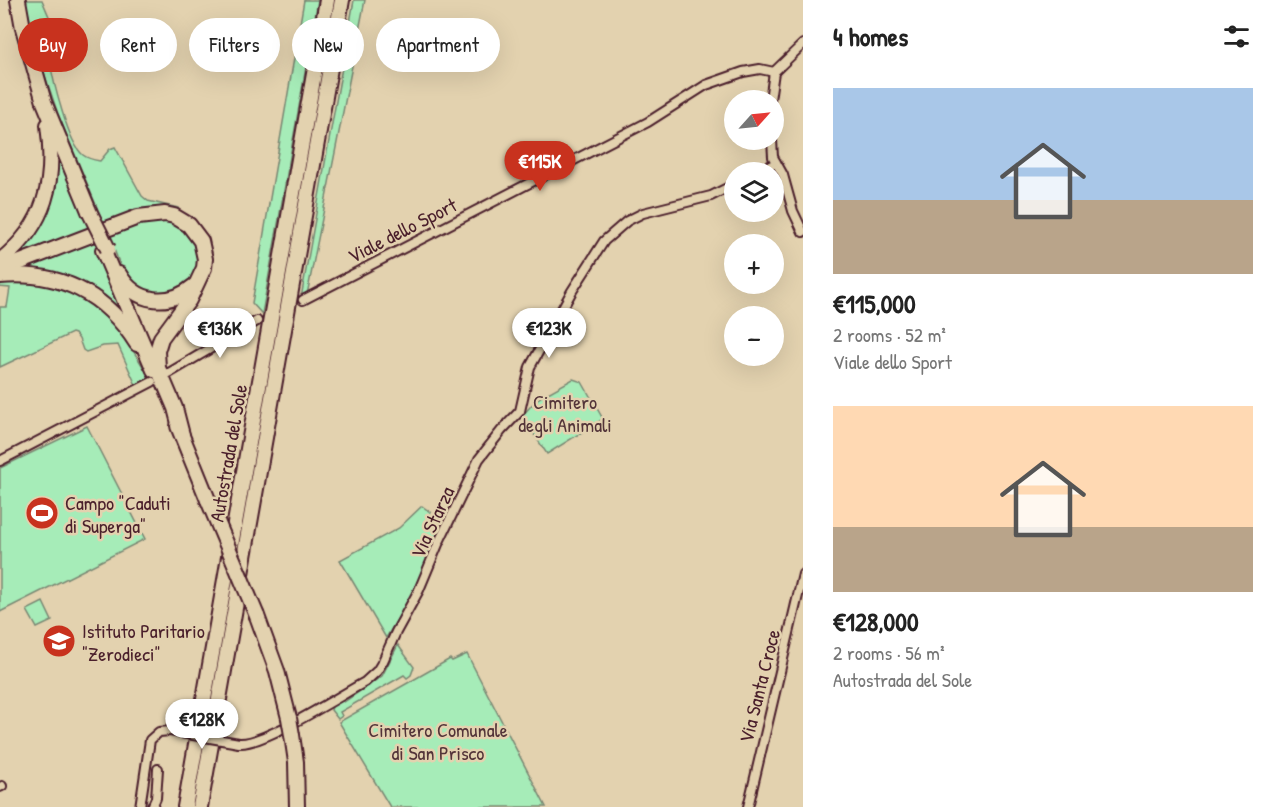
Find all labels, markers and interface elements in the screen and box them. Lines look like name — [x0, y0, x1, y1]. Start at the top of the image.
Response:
chip: Buy — [18, 18, 88, 72]
chip: Rent — [100, 18, 177, 72]
chip: Filters — [189, 18, 280, 72]
chip: New — [292, 18, 364, 72]
chip: Apartment — [376, 18, 500, 72]
text: 4 homes — [833, 19, 908, 54]
icon: filters — [1220, 20, 1253, 53]
north arrow — [724, 90, 784, 150]
map controls — [724, 90, 784, 366]
icon: home — [989, 127, 1097, 235]
pin: €115K — [498, 141, 582, 192]
text: €115K — [518, 147, 562, 174]
button: layers — [724, 162, 784, 222]
street label: Viale dello Sport — [343, 190, 462, 269]
button: + — [724, 234, 784, 294]
text: €115,000 — [833, 286, 916, 321]
button: − — [724, 306, 784, 366]
pin: €136K — [178, 308, 262, 359]
pin: €123K — [507, 308, 591, 359]
text: €136K — [198, 314, 242, 341]
text: €123K — [526, 314, 572, 341]
text: 2 rooms · 52 m² — [833, 321, 946, 348]
text: Viale dello Sport — [833, 348, 952, 375]
street label: Autostrada del Sole — [203, 382, 253, 524]
park label: Cimitero degli Animali — [518, 388, 612, 438]
icon: home — [989, 445, 1097, 553]
street label: Via Starza — [404, 482, 460, 562]
place label: Campo "Caduti di Superga" — [65, 489, 171, 539]
sports icon: Campo "Caduti di Superga" — [24, 495, 60, 531]
text: €128,000 — [833, 604, 919, 639]
place label: Istituto Paritario "Zerodieci" — [82, 617, 205, 667]
school or university icon: Istituto Paritario "Zerodieci" — [41, 623, 77, 659]
street label: Via Santa Croce — [732, 626, 786, 746]
text: 2 rooms · 56 m² — [833, 639, 945, 666]
text: Autostrada del Sole — [833, 666, 972, 693]
pin: €128K — [160, 699, 244, 750]
text: €128K — [179, 705, 225, 732]
park label: Cimitero Comunale di San Prisco — [368, 716, 508, 766]

